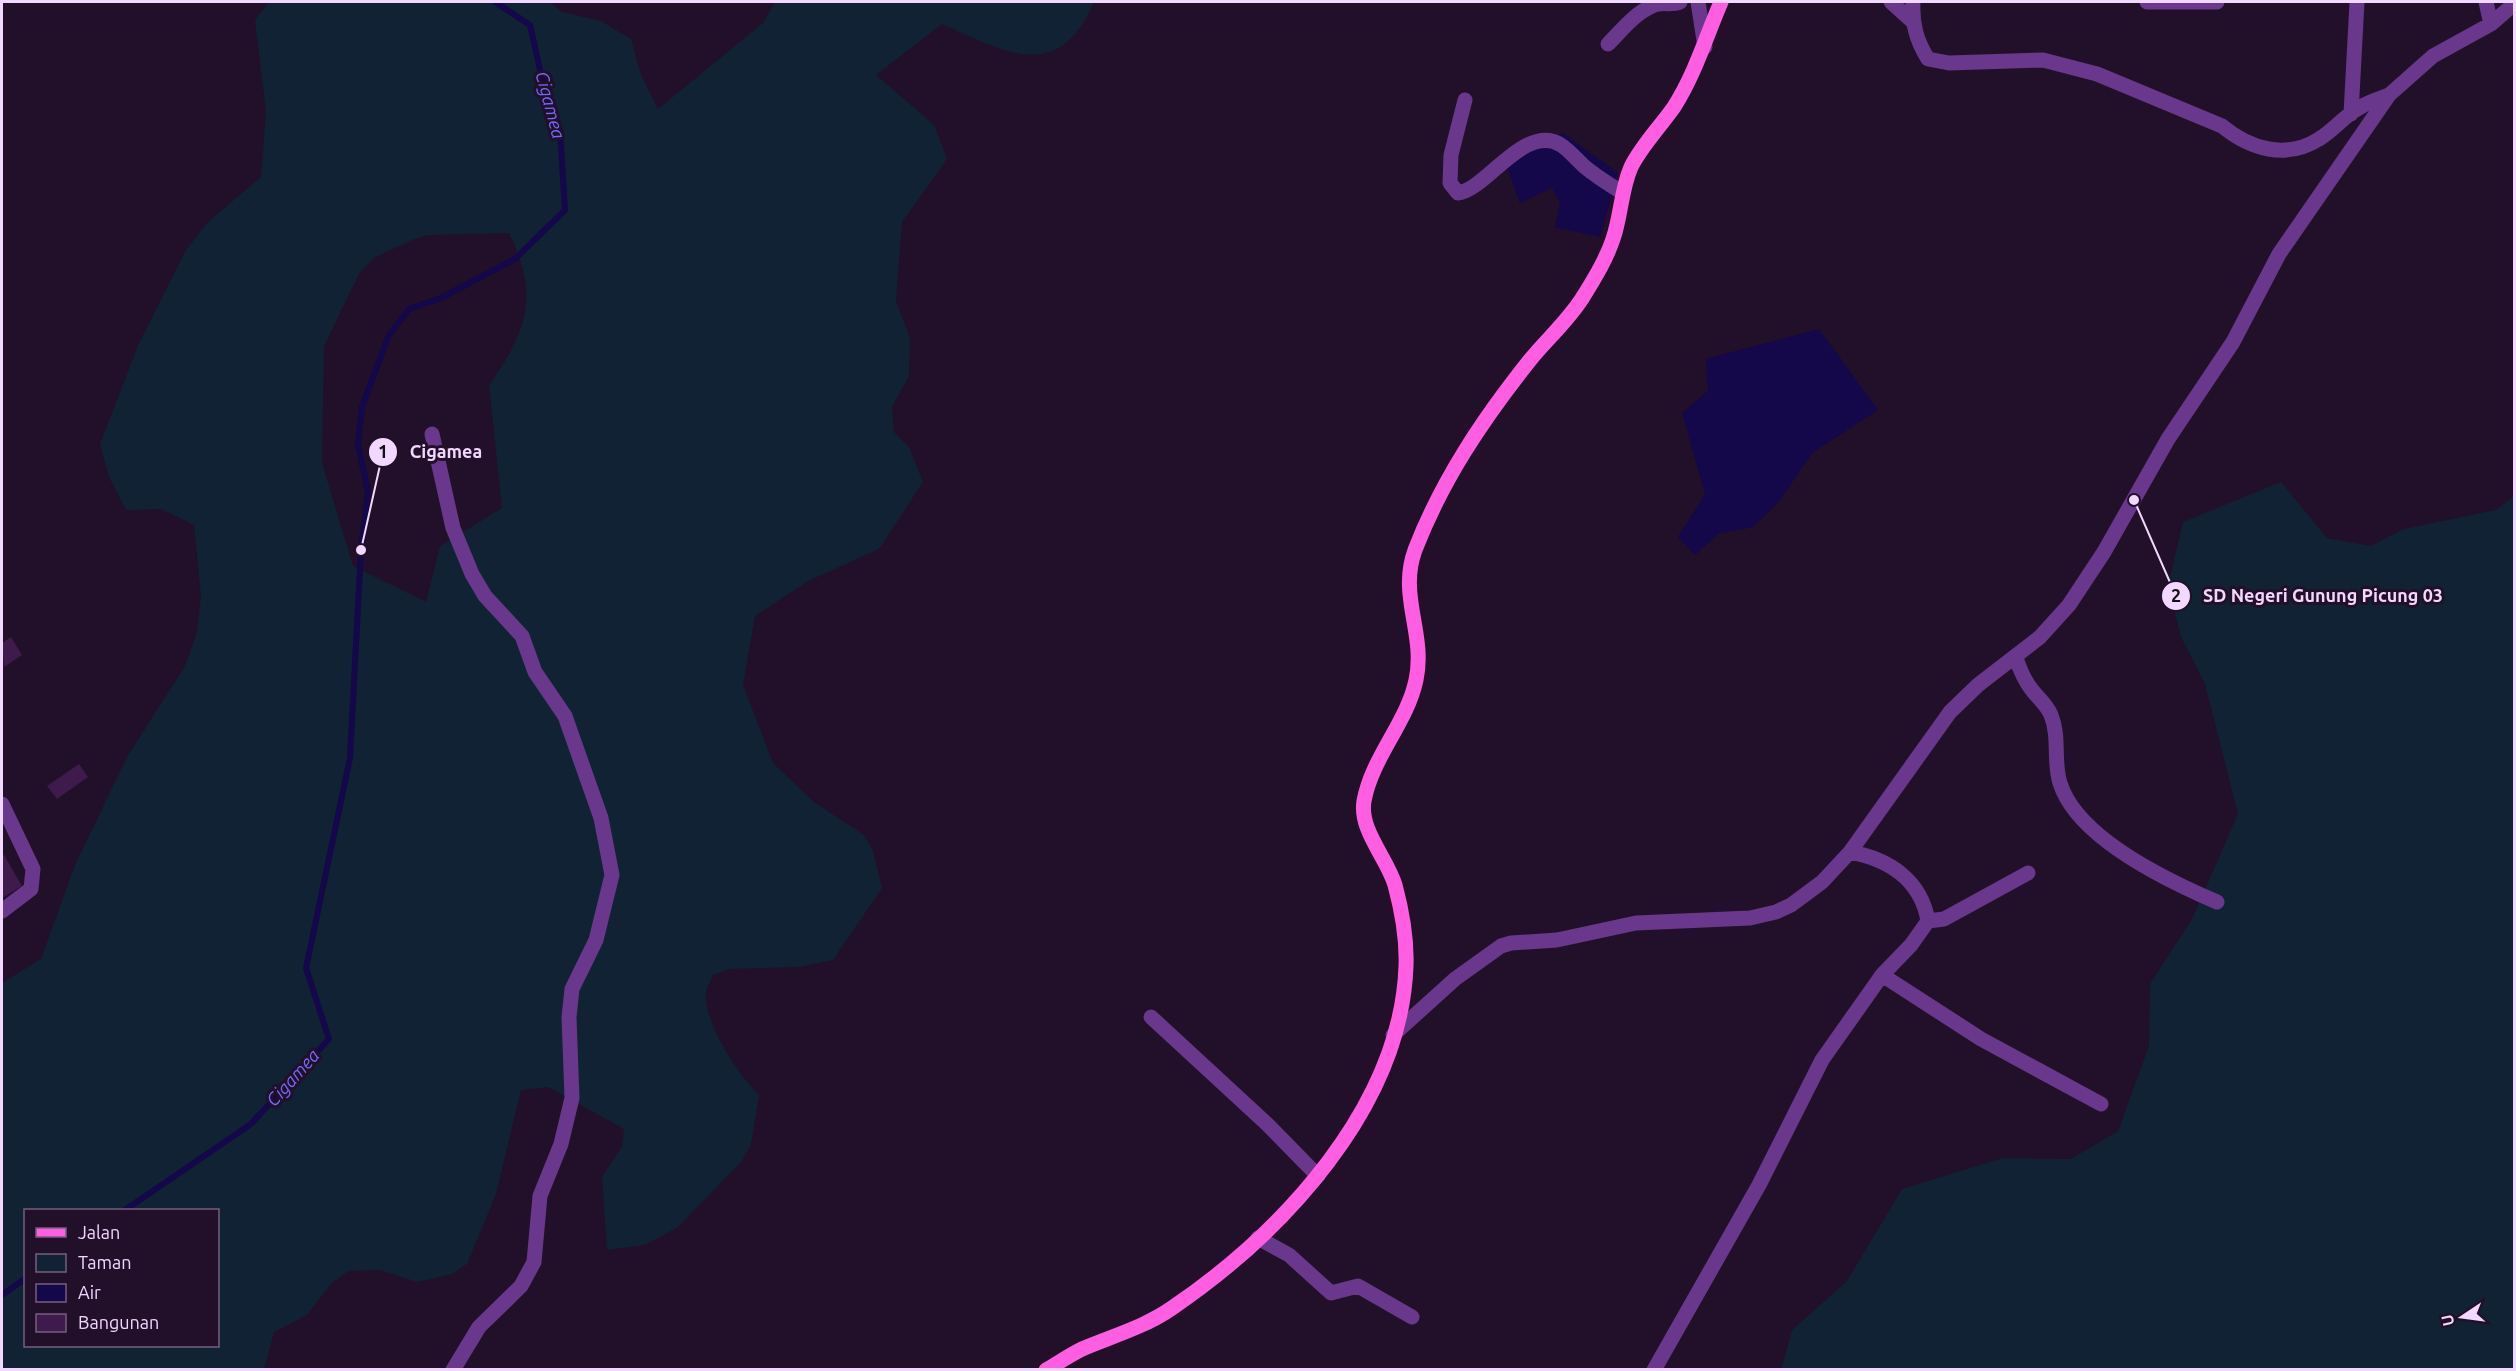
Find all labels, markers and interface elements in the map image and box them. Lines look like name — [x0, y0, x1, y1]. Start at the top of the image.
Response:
water label: Cigamea — [532, 69, 570, 141]
callout: Cigamea — [368, 434, 495, 470]
text: 1 — [378, 441, 388, 461]
text: Cigamea — [410, 441, 482, 461]
callout: SD Negeri Gunung Picung 03 — [2161, 578, 2455, 614]
text: 2 — [2171, 585, 2181, 605]
text: SD Negeri Gunung Picung 03 — [2203, 585, 2443, 605]
water label: Cigamea — [262, 1045, 323, 1110]
legend — [24, 1209, 219, 1347]
text: Jalan — [78, 1222, 120, 1242]
text: Taman — [78, 1252, 132, 1272]
text: Air — [78, 1282, 101, 1302]
north arrow — [2432, 1287, 2492, 1347]
text: Bangunan — [78, 1312, 159, 1332]
text: U — [2437, 1313, 2457, 1328]

